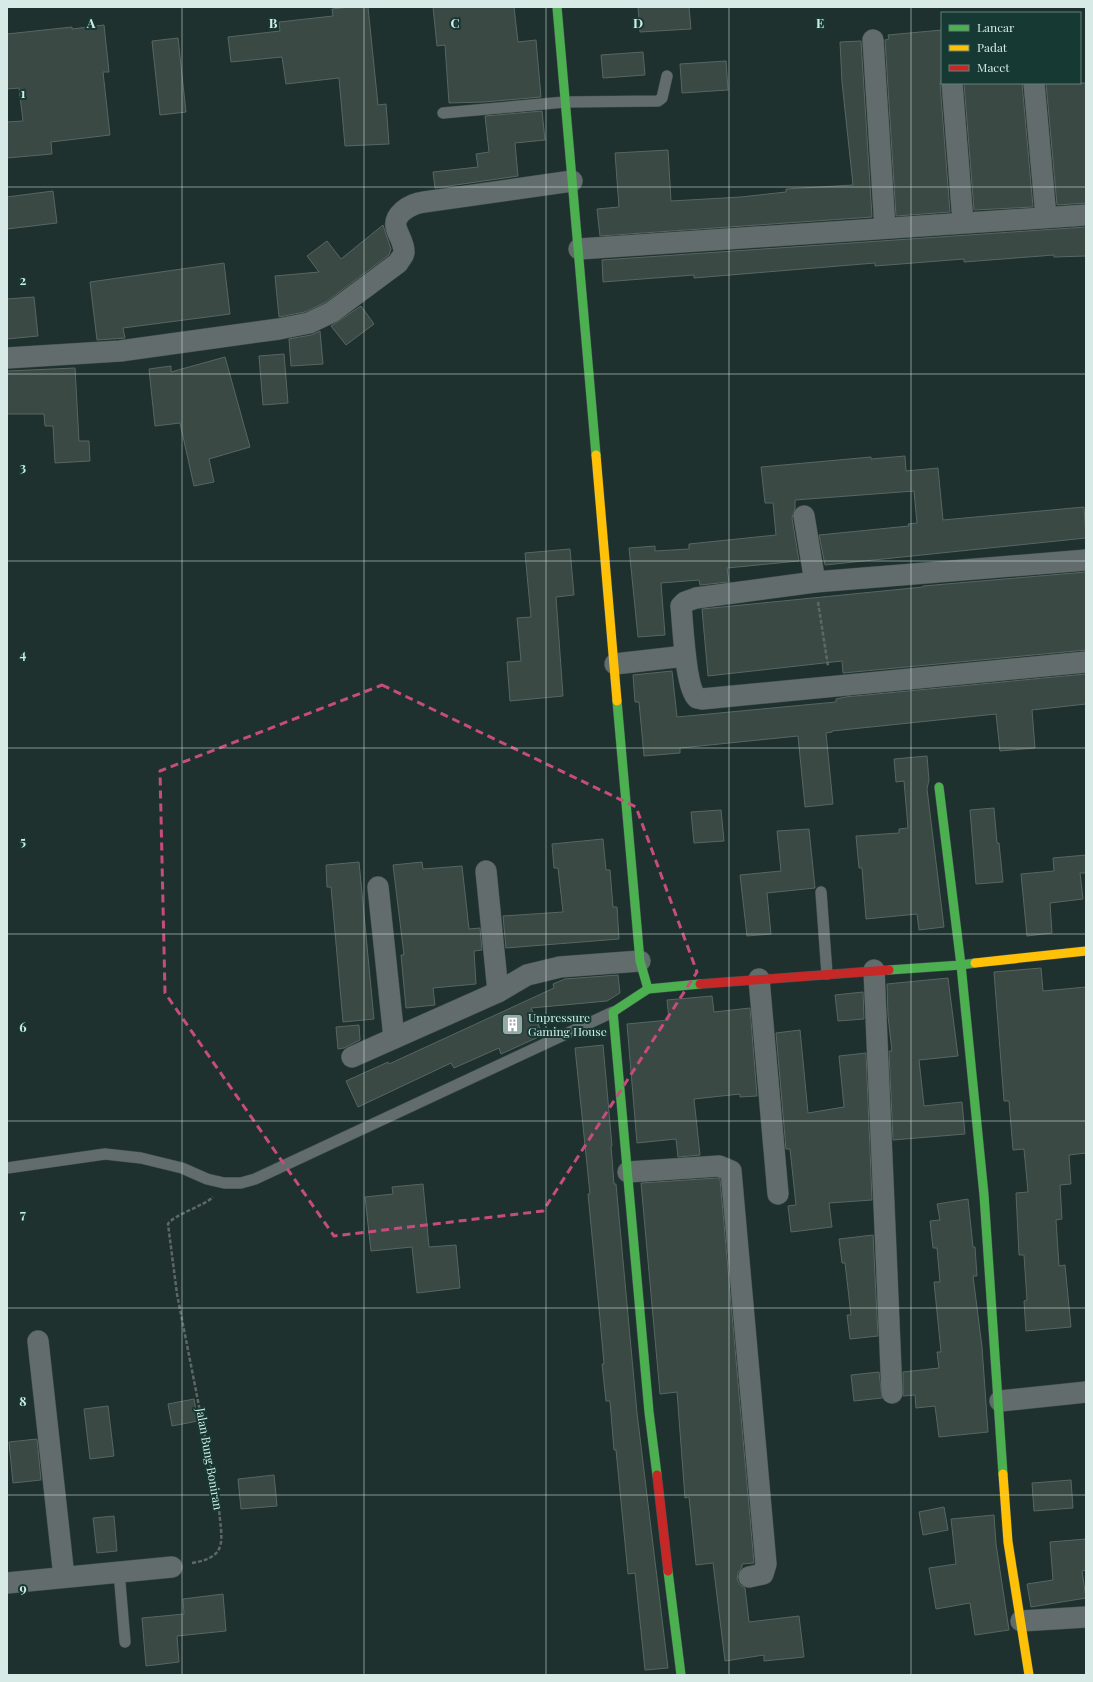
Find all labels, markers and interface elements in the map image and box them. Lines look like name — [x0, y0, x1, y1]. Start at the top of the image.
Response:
legend — [941, 12, 1081, 84]
text: A — [86, 14, 96, 31]
text: B — [269, 14, 278, 31]
text: C — [450, 14, 460, 31]
text: D — [633, 14, 643, 31]
text: E — [816, 14, 824, 31]
text: Lancar — [977, 19, 1015, 35]
text: Padat — [977, 39, 1008, 55]
text: Macet — [977, 59, 1010, 75]
text: 1 — [21, 84, 26, 101]
text: 2 — [20, 271, 27, 288]
text: 3 — [20, 458, 26, 475]
text: 4 — [20, 645, 27, 662]
text: 5 — [20, 832, 26, 849]
place label: Unpressure Gaming House — [528, 1009, 607, 1039]
building icon: Unpressure Gaming House — [500, 1012, 526, 1038]
text: 6 — [19, 1018, 27, 1035]
text: 7 — [20, 1205, 26, 1222]
text: 8 — [19, 1392, 27, 1409]
street label: Jalan Bung Boniran — [193, 1406, 227, 1511]
text: 9 — [19, 1579, 27, 1596]

